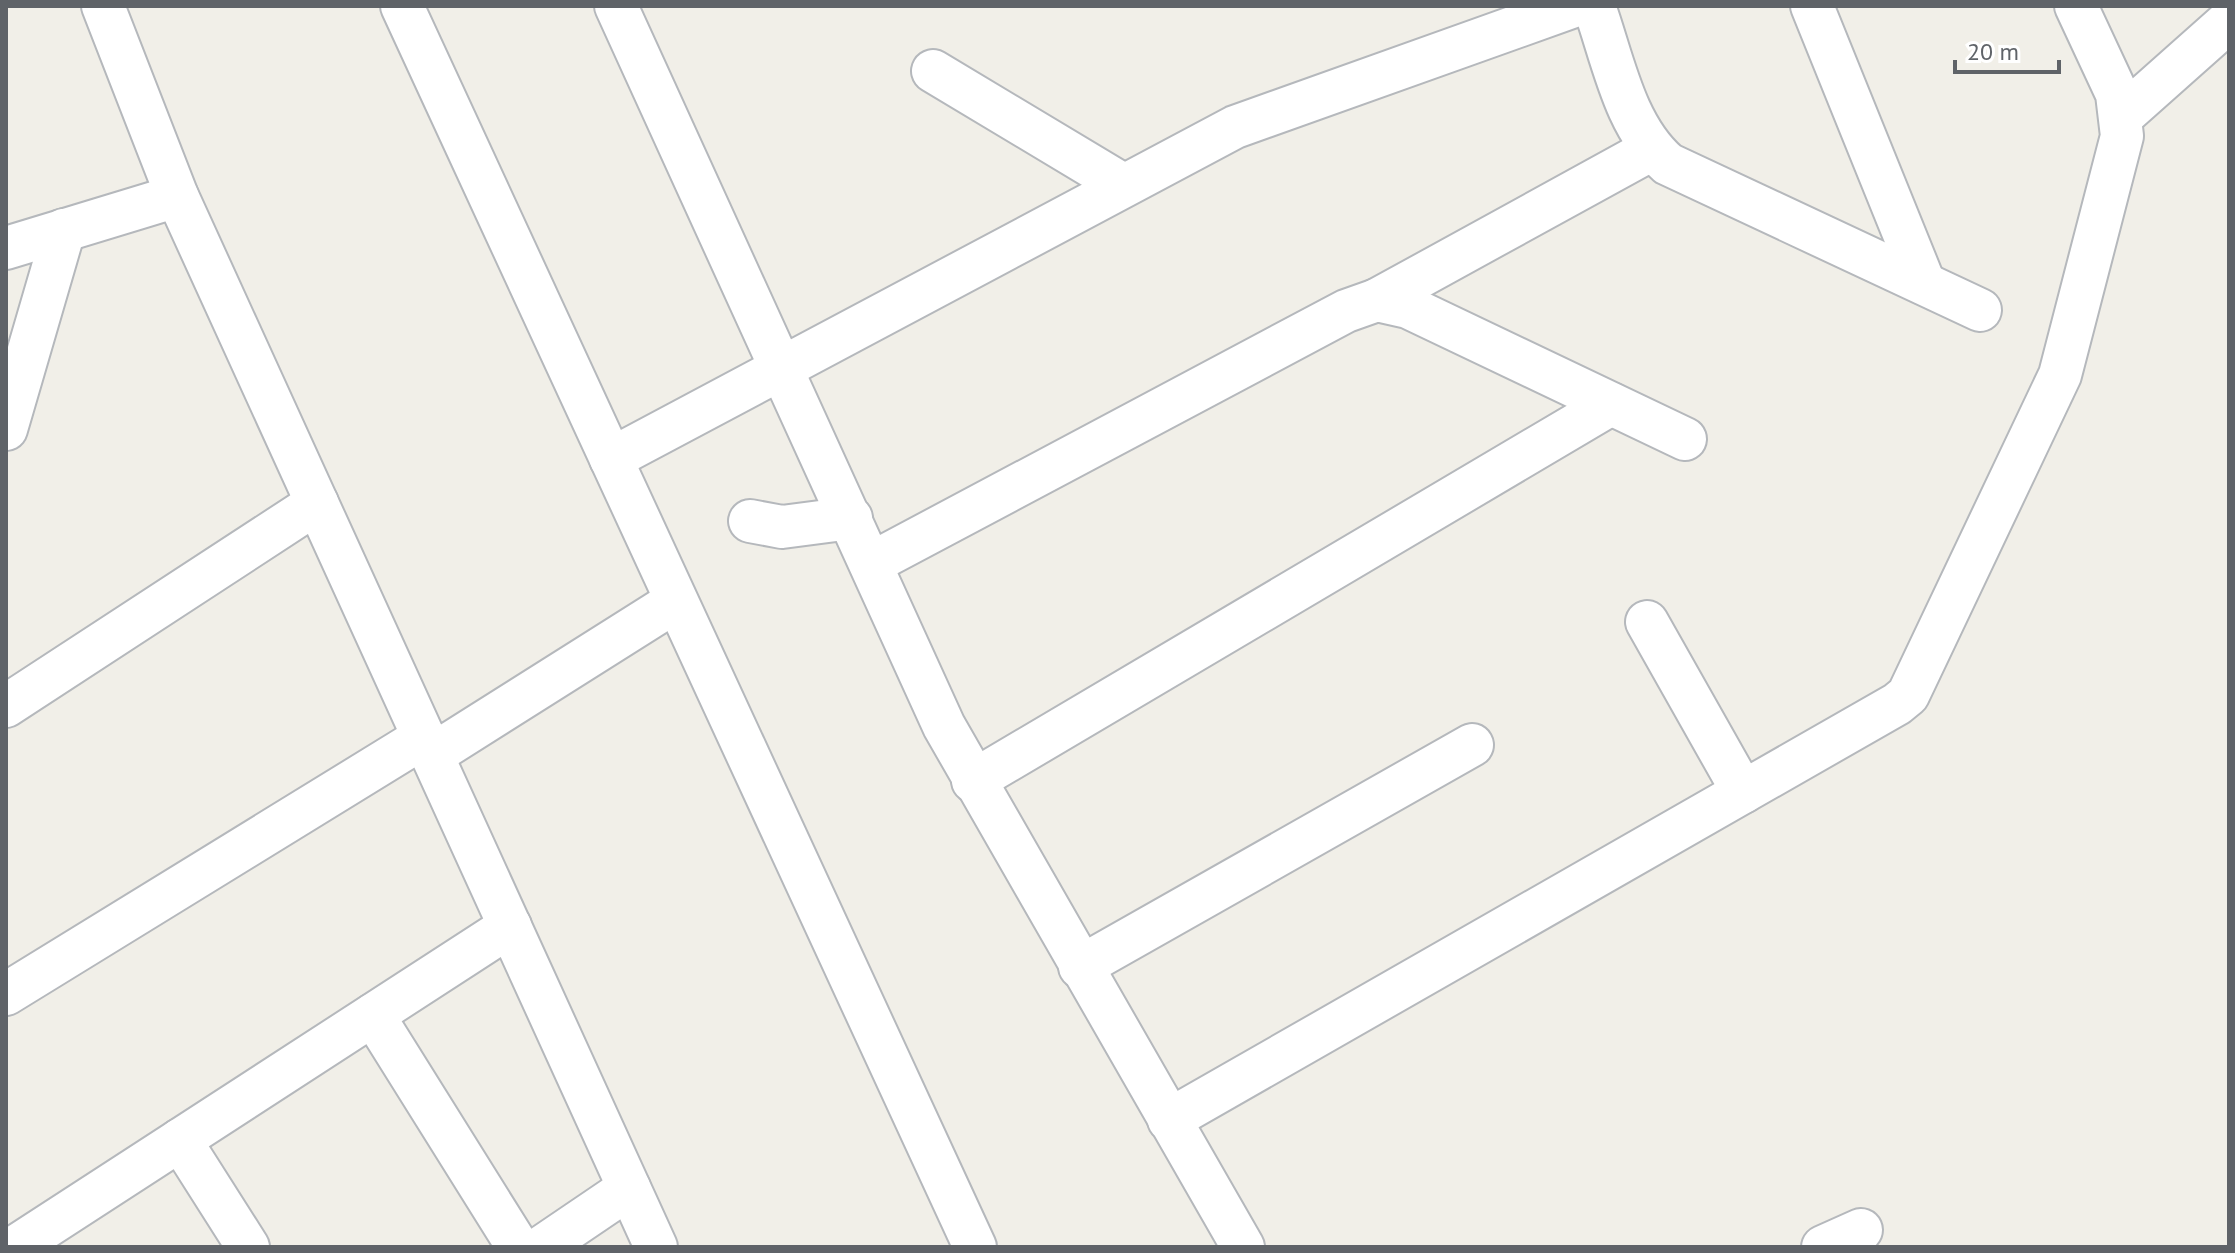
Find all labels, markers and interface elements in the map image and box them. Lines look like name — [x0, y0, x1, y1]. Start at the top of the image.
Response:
scale bar — [1955, 24, 2059, 74]
text: 20 m — [1967, 36, 2019, 67]

